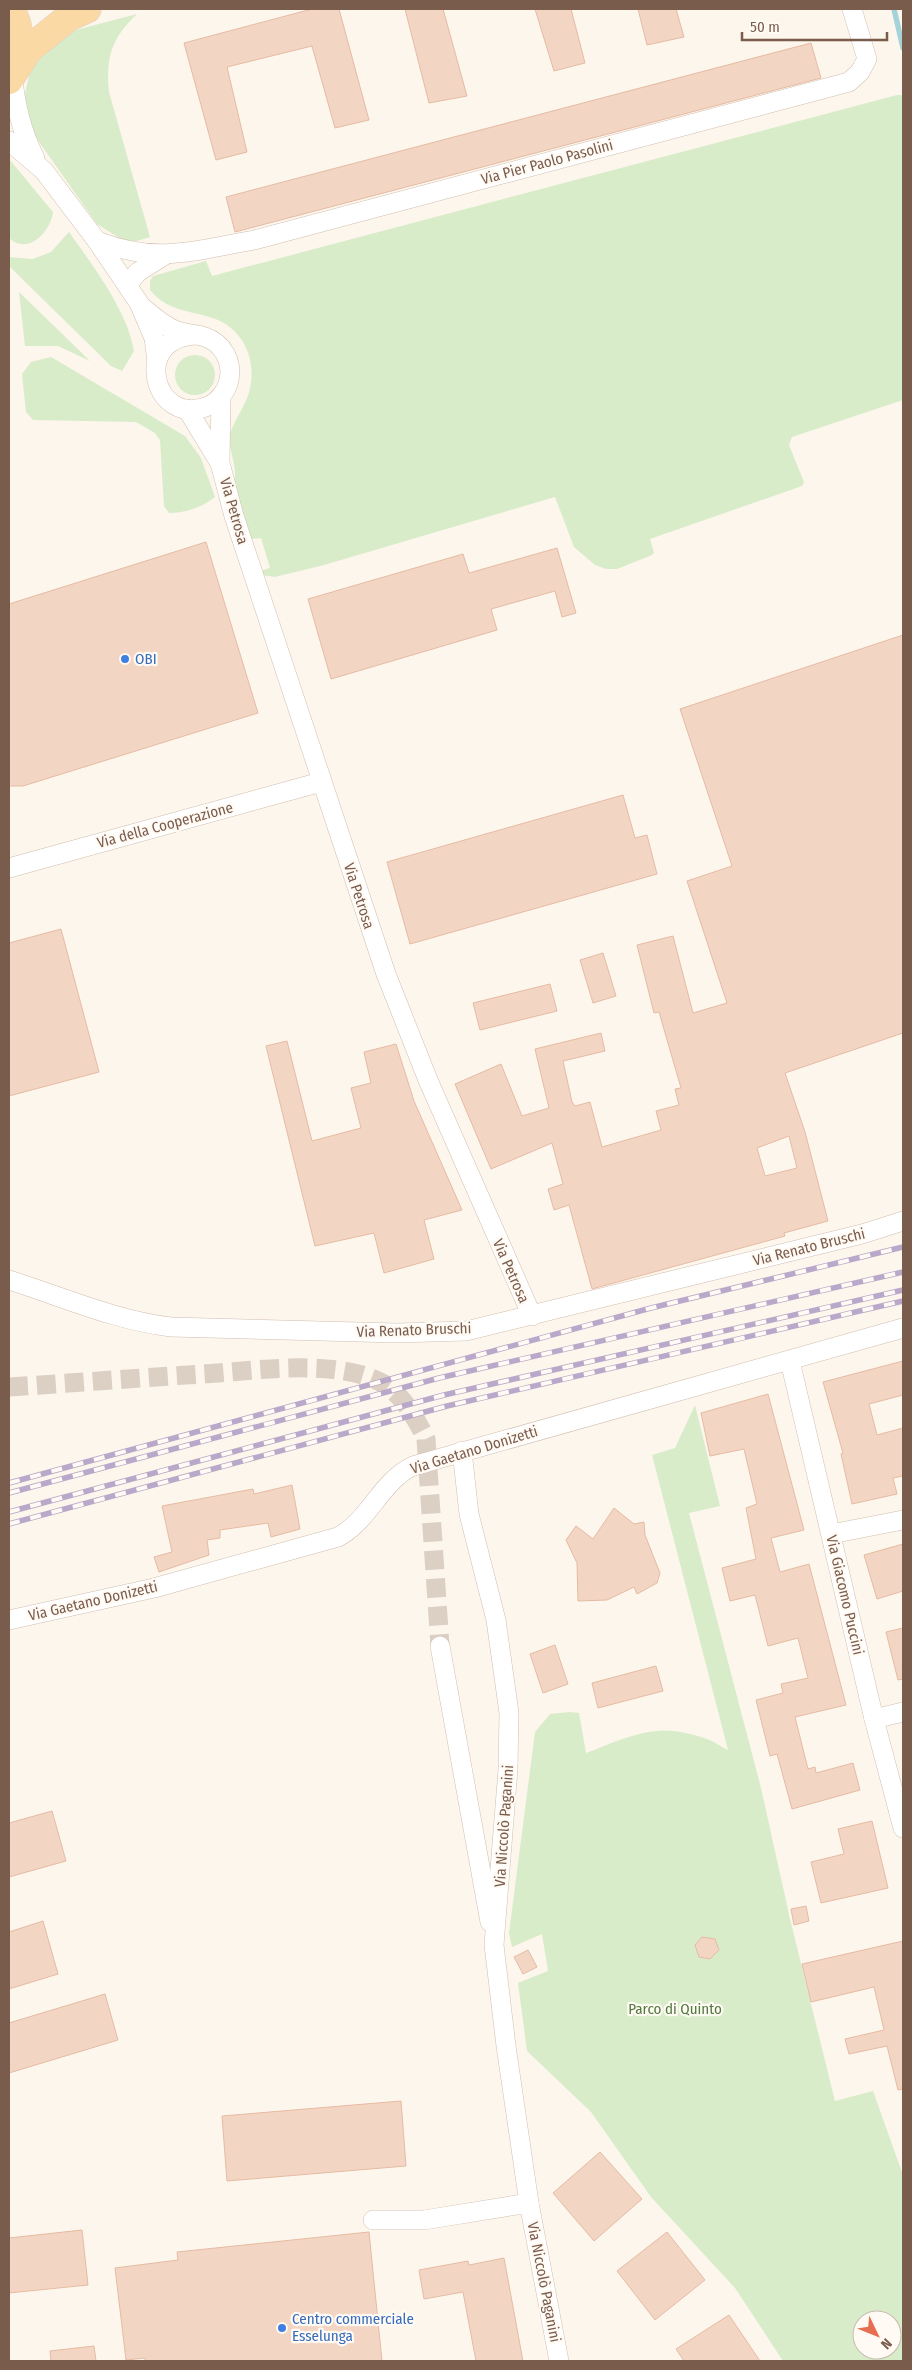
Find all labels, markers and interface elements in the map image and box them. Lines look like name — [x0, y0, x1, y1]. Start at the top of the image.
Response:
scale bar — [742, 10, 887, 42]
text: 50 m — [750, 18, 780, 36]
street label: Via Pier Paolo Pasolini — [479, 136, 615, 188]
street label: Via Petrosa — [216, 476, 252, 546]
place label: OBI — [135, 650, 157, 668]
marker: OBI — [119, 653, 131, 665]
street label: Via della Cooperazione — [95, 798, 235, 852]
street label: Via Petrosa — [340, 861, 378, 931]
street label: Via Renato Bruschi — [751, 1224, 867, 1270]
street label: Via Petrosa — [489, 1236, 533, 1306]
street label: Via Renato Bruschi — [356, 1319, 472, 1341]
street label: Via Gaetano Donizetti — [408, 1422, 540, 1478]
street label: Via Giacomo Puccini — [822, 1533, 868, 1657]
street label: Via Gaetano Donizetti — [27, 1577, 159, 1625]
street label: Via Niccolò Paganini — [491, 1764, 517, 1888]
park label: Parco di Quinto — [628, 2000, 722, 2018]
street label: Via Niccolò Paganini — [523, 2220, 565, 2344]
place label: Centro commerciale Esselunga — [292, 2310, 414, 2345]
north arrow — [852, 2310, 902, 2360]
marker: Centro commerciale Esselunga — [276, 2322, 288, 2334]
text: N — [877, 2335, 895, 2352]

